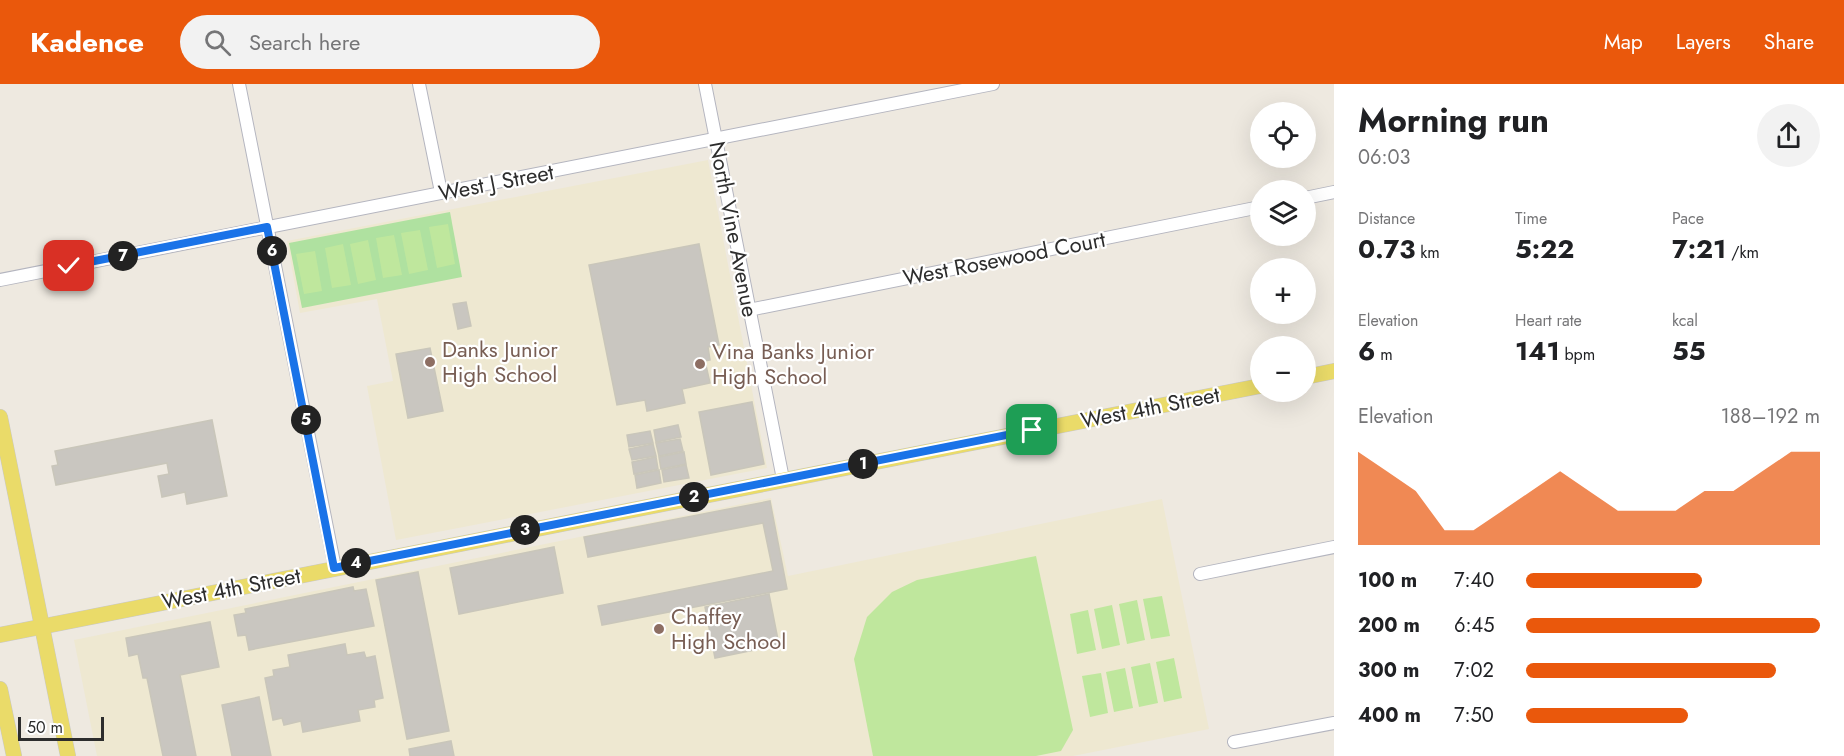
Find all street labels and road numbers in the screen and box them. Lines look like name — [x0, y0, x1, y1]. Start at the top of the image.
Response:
street label: North Vine Avenue — [701, 138, 767, 320]
street label: West J Street — [436, 155, 557, 209]
street label: West Rosewood Court — [900, 223, 1109, 293]
street label: West 4th Street — [1078, 378, 1223, 436]
street label: West 4th Street — [159, 559, 304, 617]

